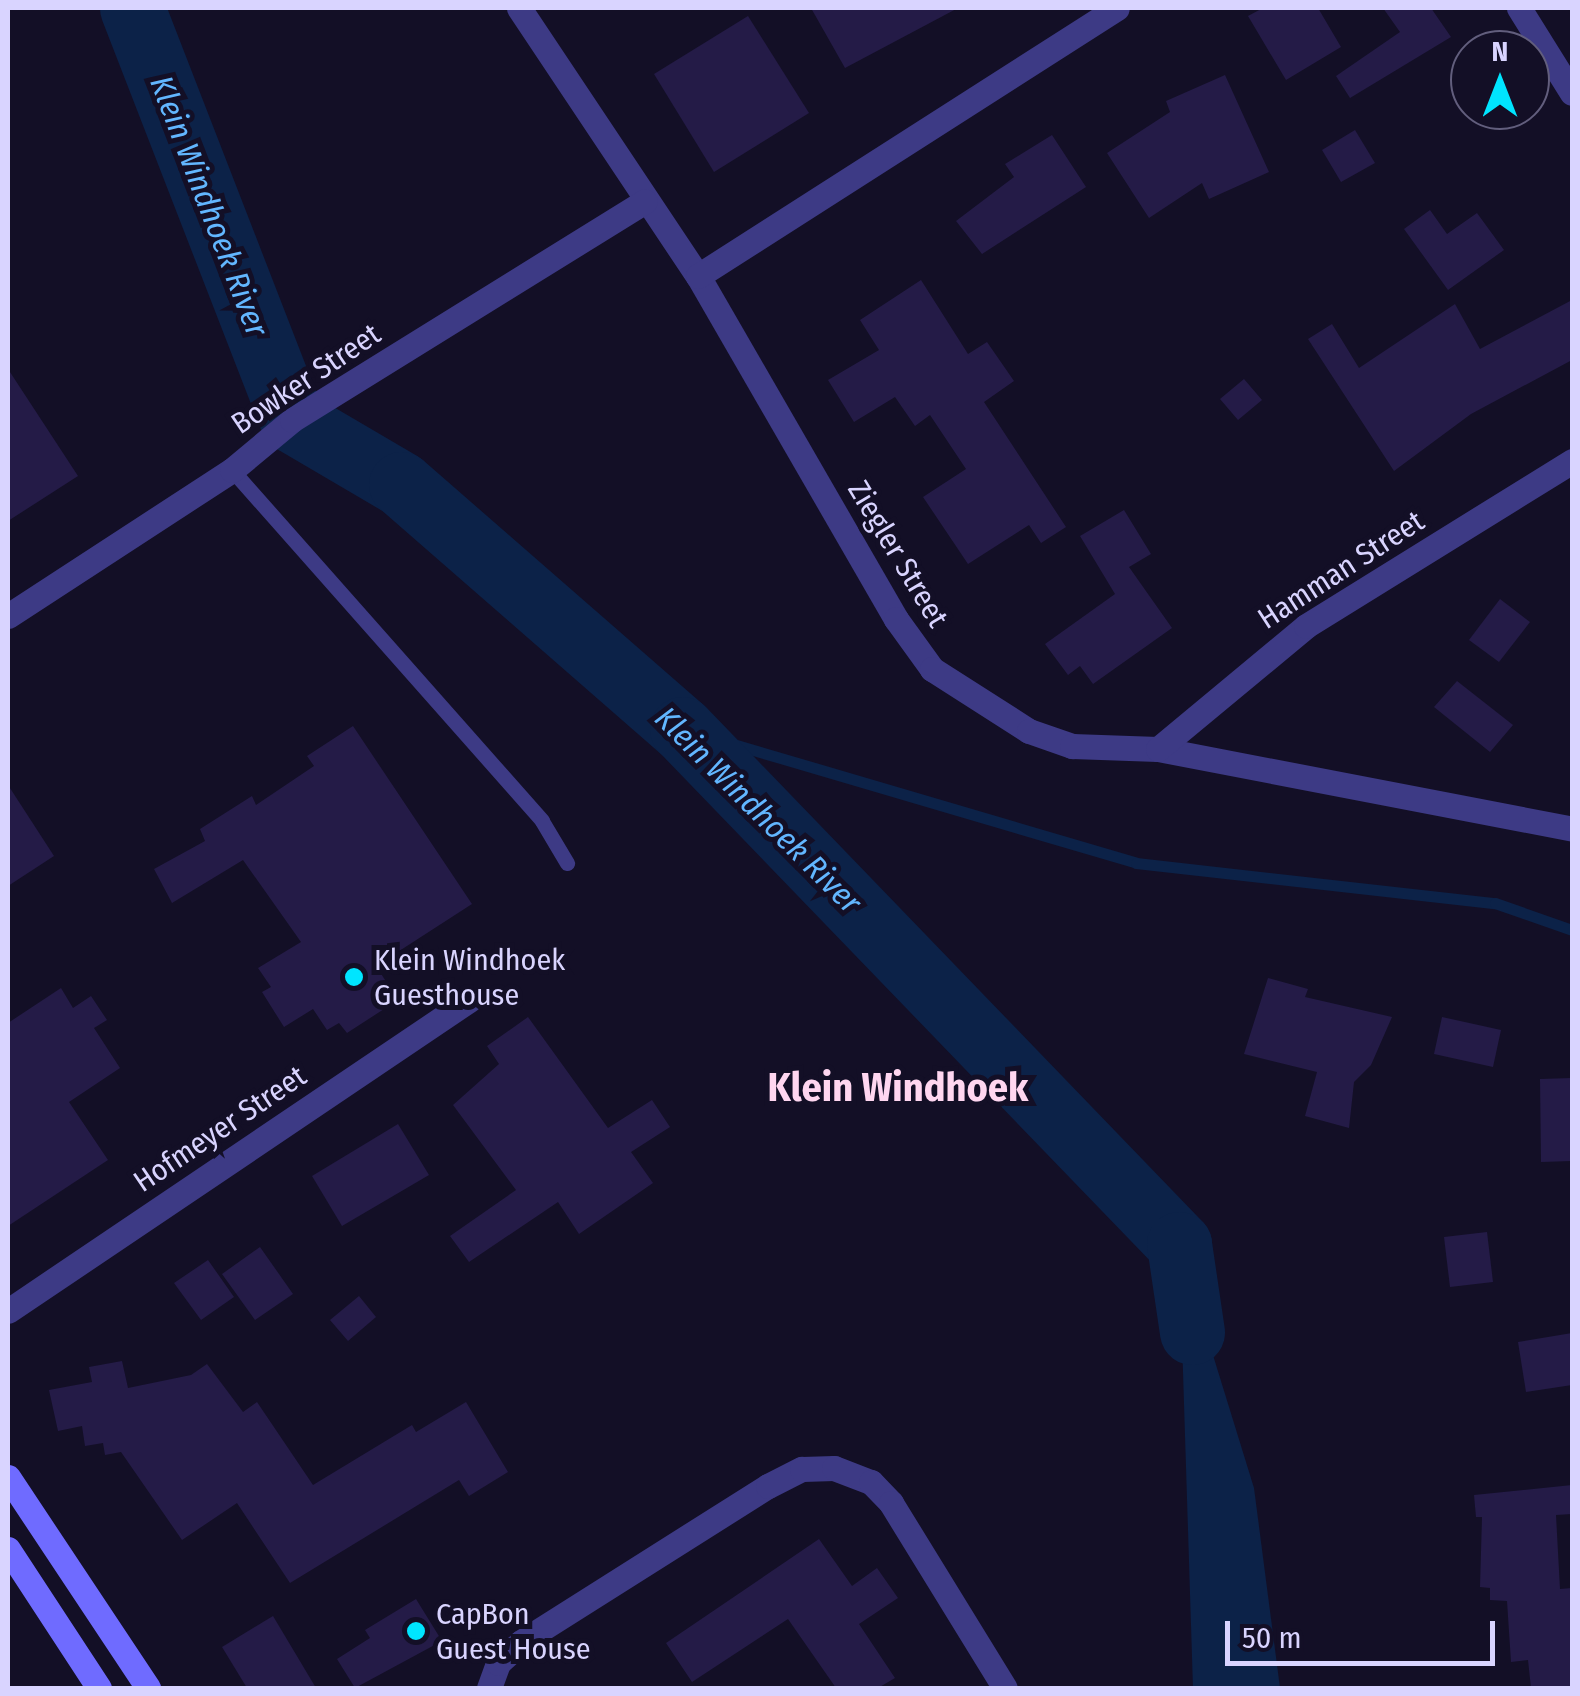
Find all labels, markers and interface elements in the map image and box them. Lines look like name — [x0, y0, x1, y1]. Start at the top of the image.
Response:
north arrow — [1450, 30, 1550, 130]
text: N — [1492, 35, 1508, 68]
water label: Klein Windhoek River — [142, 70, 276, 342]
street label: Bowker Street — [225, 316, 387, 442]
street label: Ziegler Street — [840, 474, 956, 634]
street label: Hamman Street — [1251, 503, 1431, 637]
water label: Klein Windhoek River — [647, 699, 869, 921]
place label: Klein Windhoek Guesthouse — [374, 942, 565, 1012]
marker: Klein Windhoek Guesthouse — [343, 966, 365, 988]
street label: Hofmeyer Street — [127, 1058, 313, 1200]
district label: Klein Windhoek — [768, 1064, 1028, 1112]
place label: CapBon Guest House — [436, 1596, 591, 1666]
scale bar — [1230, 1601, 1500, 1663]
marker: CapBon Guest House — [405, 1620, 427, 1642]
text: 50 m — [1242, 1620, 1302, 1656]

